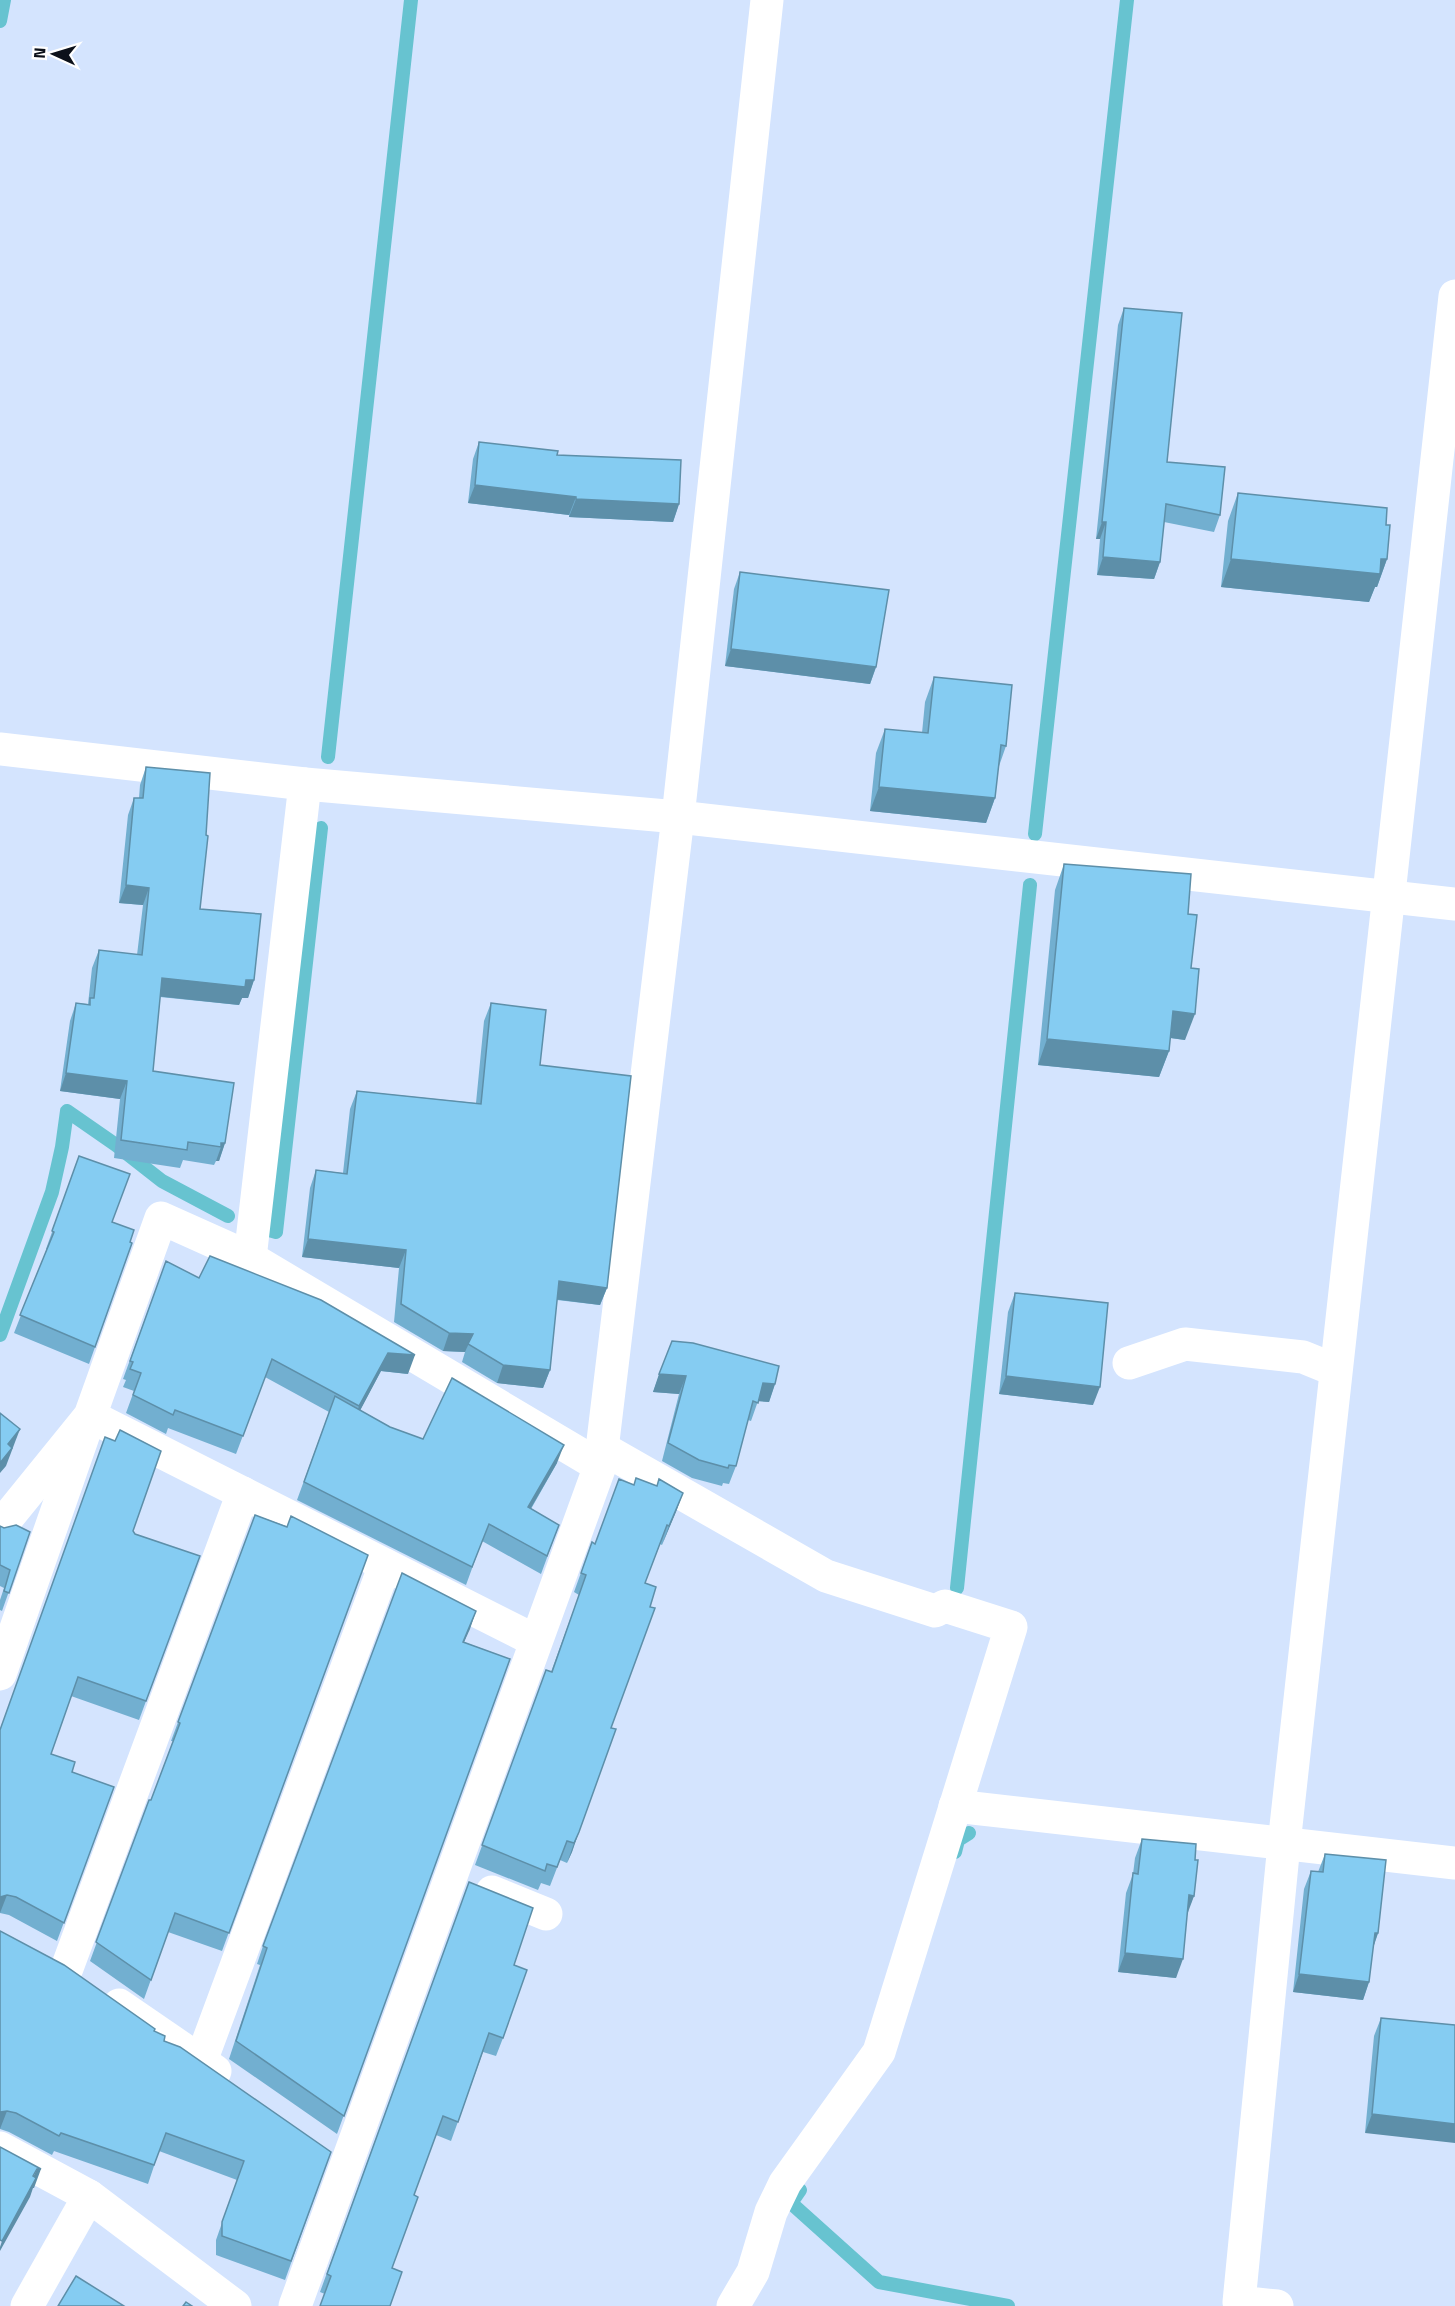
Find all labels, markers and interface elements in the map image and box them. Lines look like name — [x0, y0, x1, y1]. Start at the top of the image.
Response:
north arrow — [24, 24, 84, 84]
text: N — [27, 47, 51, 59]

